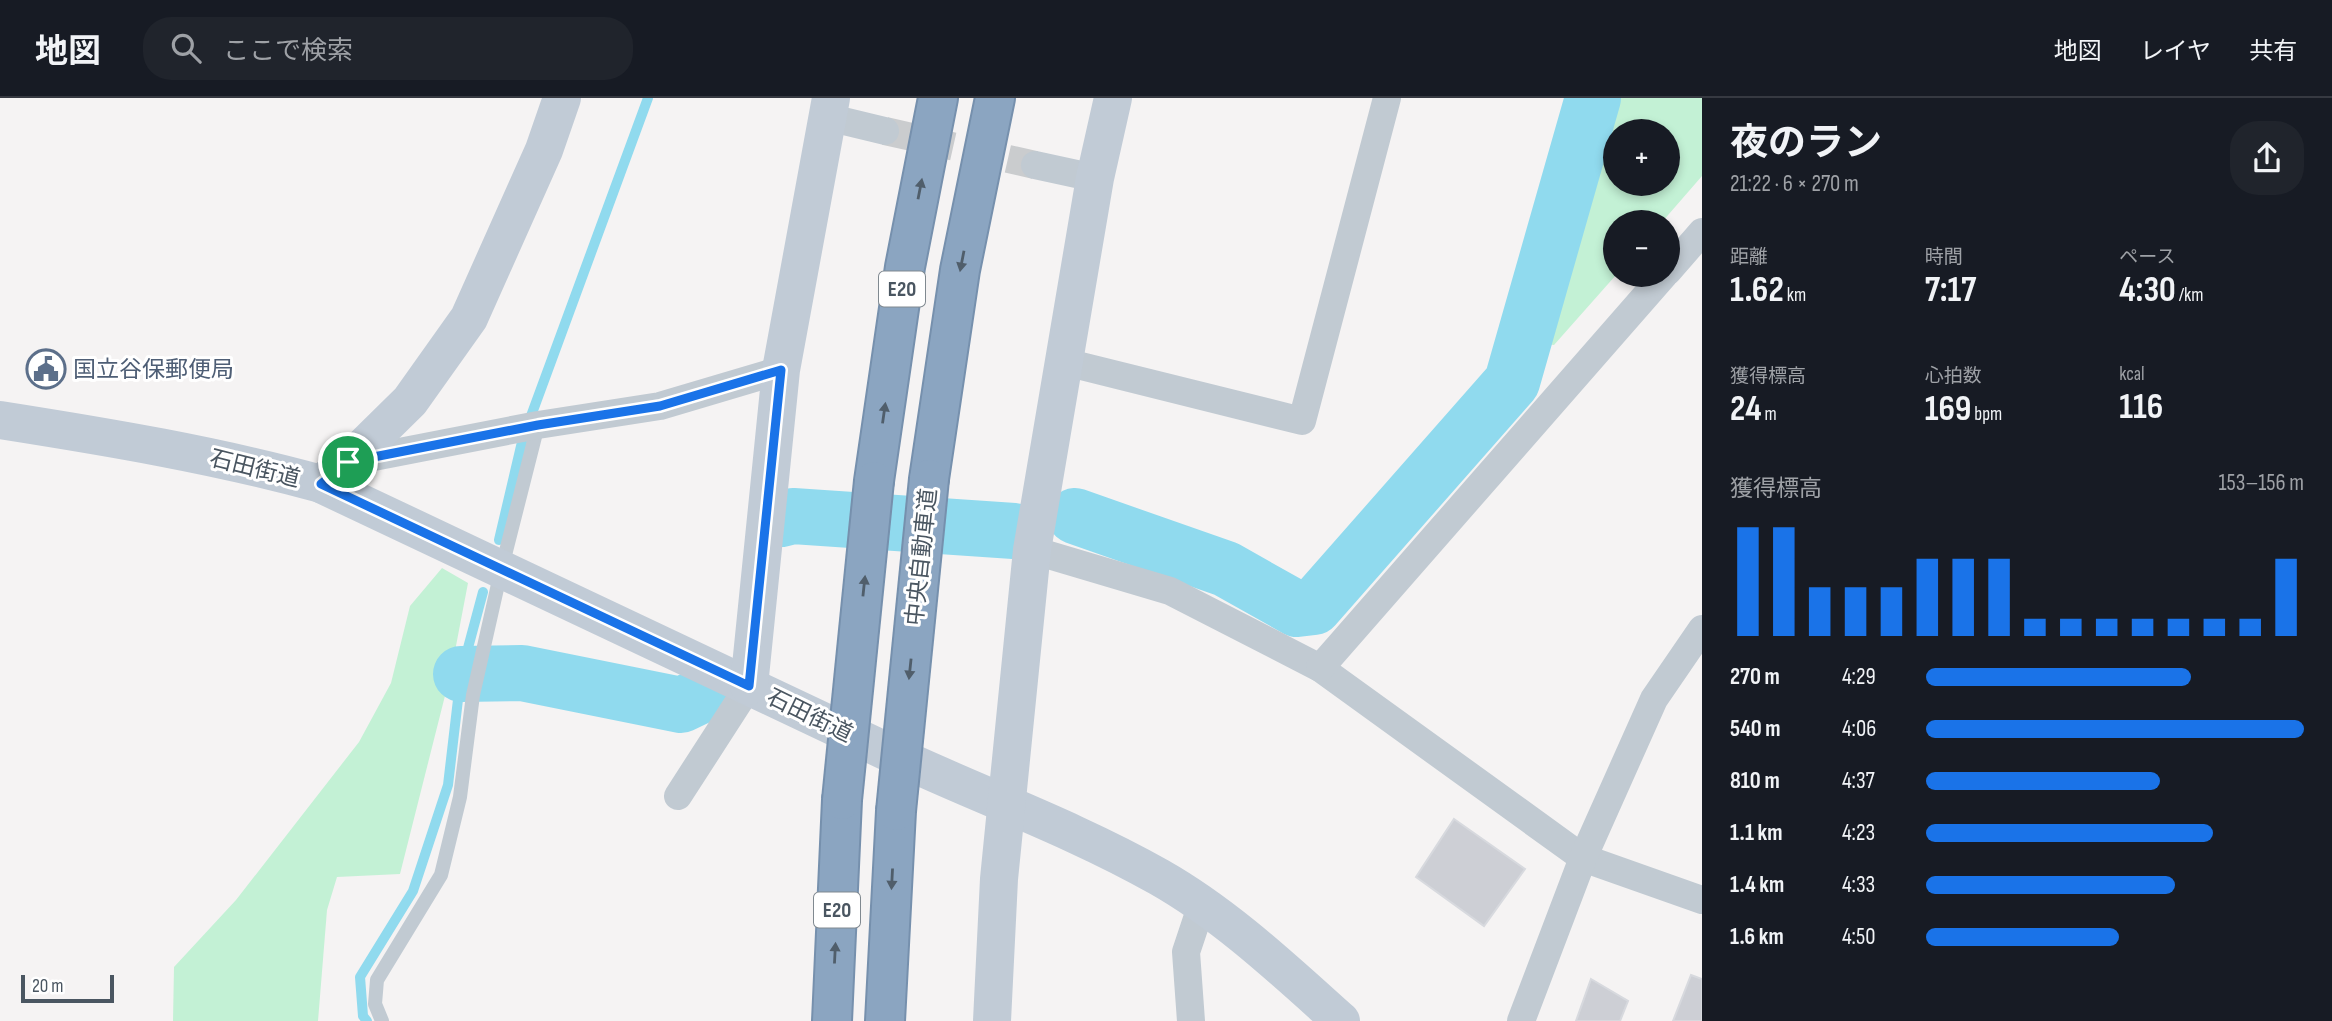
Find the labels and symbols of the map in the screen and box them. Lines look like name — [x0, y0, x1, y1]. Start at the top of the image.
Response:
one-way arrow — [915, 178, 926, 200]
one-way arrow — [957, 250, 968, 272]
road number: E20 — [879, 272, 925, 306]
public building icon: 国立谷保郵便局 — [25, 348, 67, 390]
place label: 国立谷保郵便局 — [73, 356, 234, 384]
one-way arrow — [879, 402, 890, 424]
pin — [318, 432, 378, 492]
street label: 石田街道 — [207, 444, 303, 494]
street label: 中央自動車道 — [901, 487, 943, 627]
one-way arrow — [858, 574, 869, 596]
one-way arrow — [904, 658, 915, 680]
street label: 石田街道 — [762, 683, 857, 749]
one-way arrow — [887, 868, 898, 890]
road number: E20 — [814, 892, 860, 928]
one-way arrow — [830, 942, 841, 964]
scale bar — [21, 972, 114, 1004]

